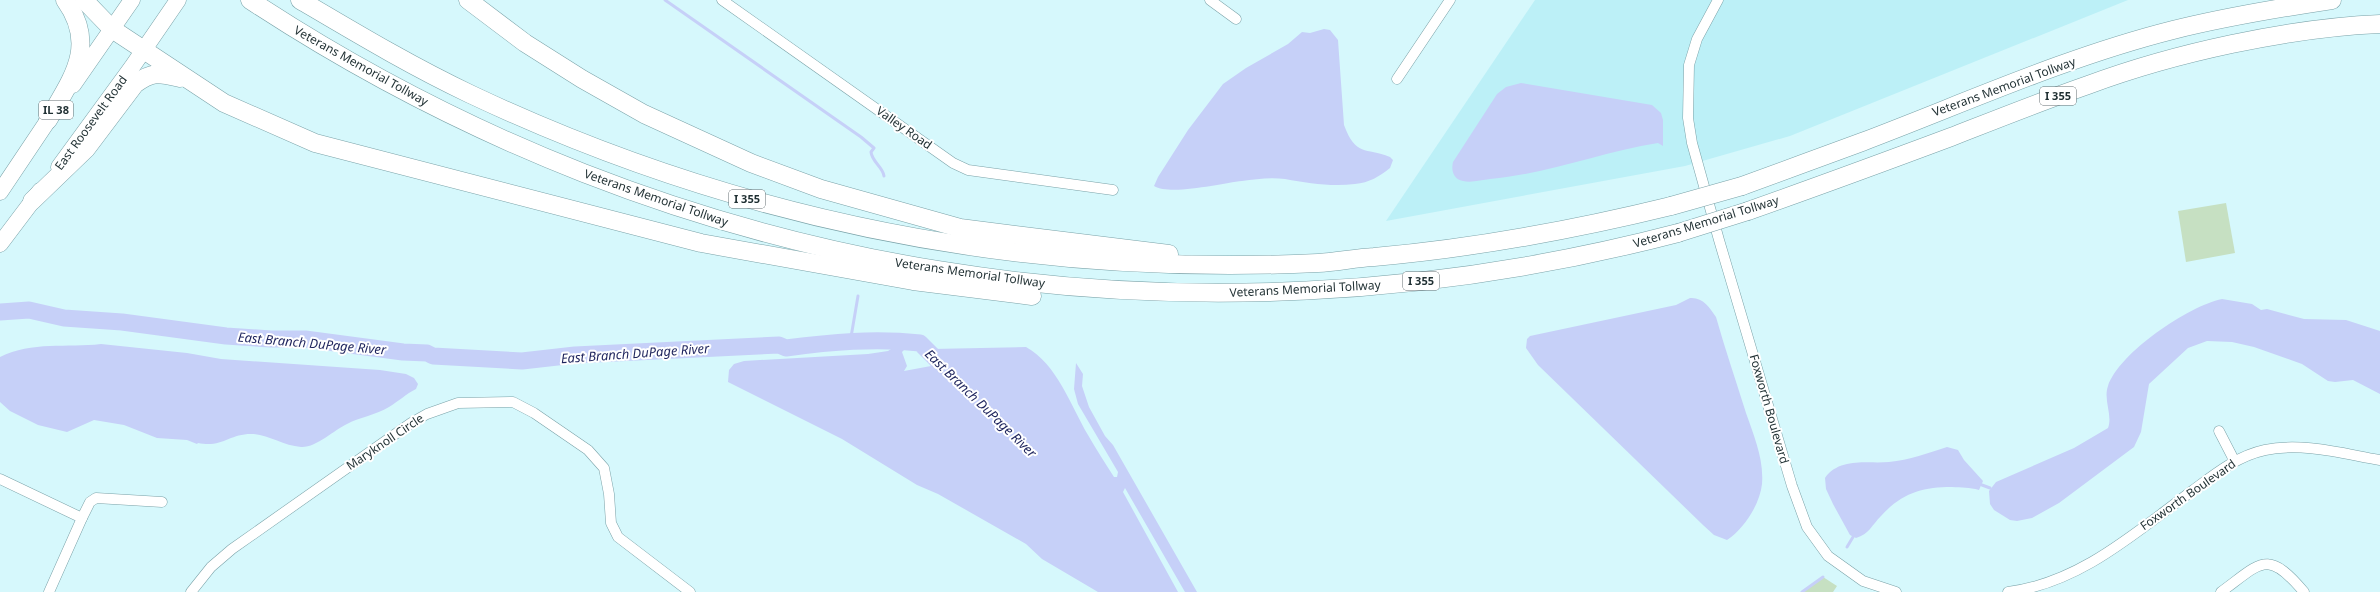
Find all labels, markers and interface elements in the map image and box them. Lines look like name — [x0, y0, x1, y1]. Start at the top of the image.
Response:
street label: Veterans Memorial Tollway — [291, 21, 432, 110]
street label: Veterans Memorial Tollway — [1930, 52, 2079, 120]
street label: East Roosevelt Road — [50, 72, 131, 173]
road number: I 355 — [2040, 87, 2076, 105]
road number: IL 38 — [39, 101, 73, 119]
street label: Valley Road — [873, 102, 936, 153]
street label: Veterans Memorial Tollway — [582, 165, 731, 230]
road number: I 355 — [729, 190, 765, 208]
street label: Veterans Memorial Tollway — [1631, 191, 1782, 252]
street label: Veterans Memorial Tollway — [894, 254, 1047, 292]
road number: I 355 — [1403, 272, 1439, 290]
street label: Veterans Memorial Tollway — [1229, 276, 1382, 301]
water label: East Branch DuPage River — [237, 328, 388, 359]
water label: East Branch DuPage River — [560, 339, 711, 367]
water label: East Branch DuPage River — [921, 345, 1041, 462]
street label: Foxworth Boulevard — [1746, 352, 1793, 466]
street label: Maryknoll Circle — [343, 409, 427, 474]
street label: Foxworth Boulevard — [2136, 455, 2239, 534]

